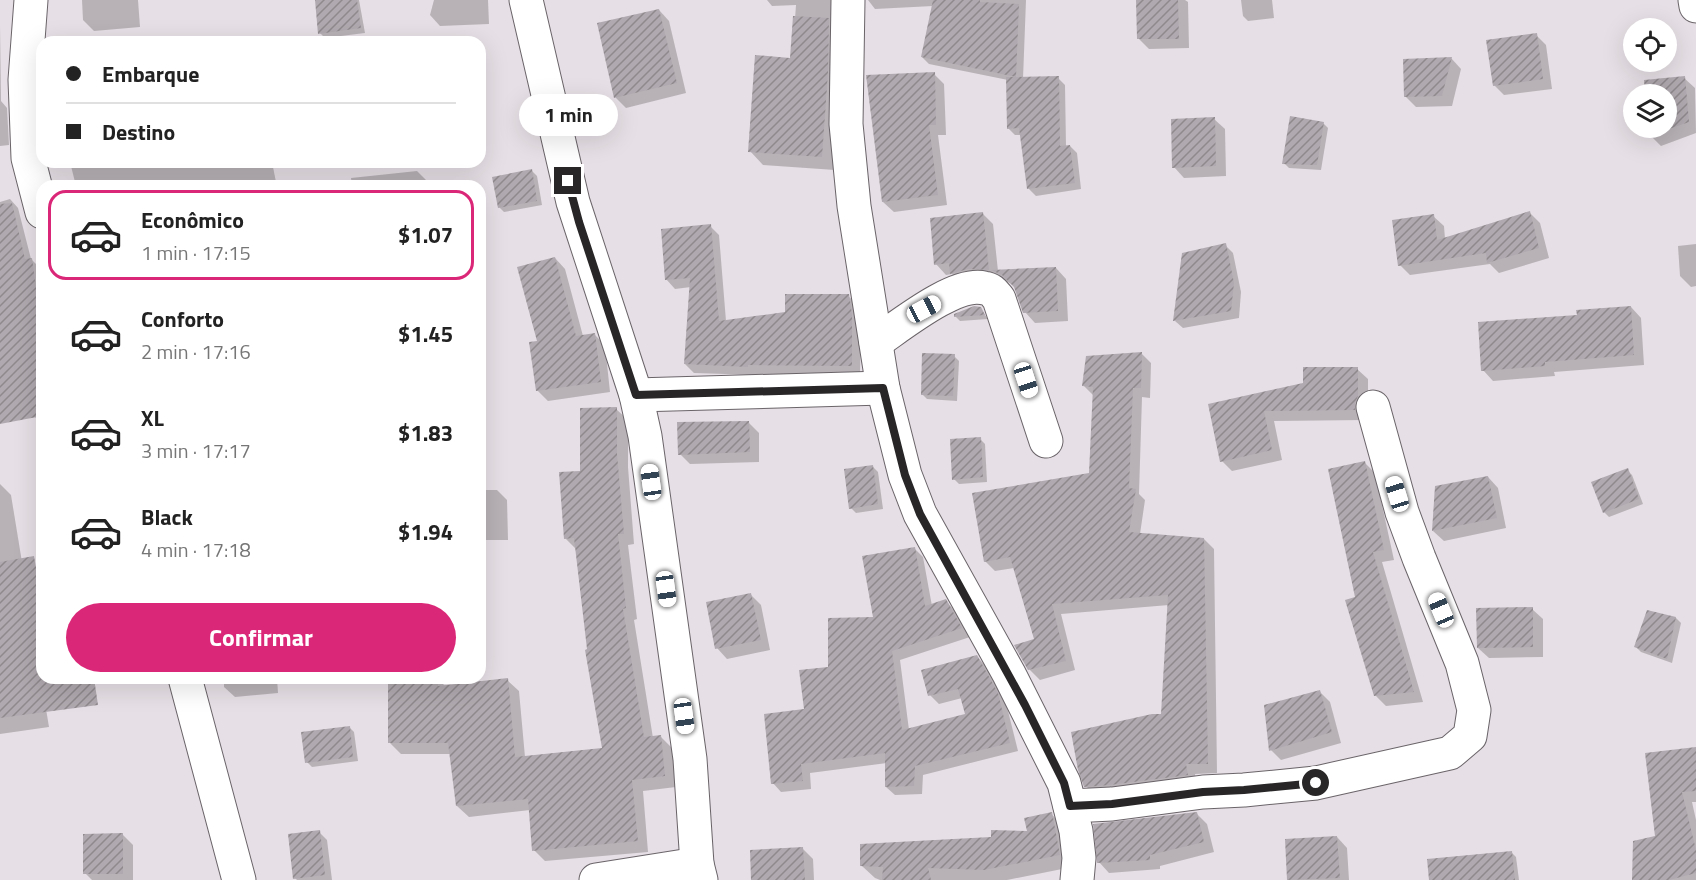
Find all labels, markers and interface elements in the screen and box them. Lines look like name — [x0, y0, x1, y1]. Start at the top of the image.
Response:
map controls — [1623, 18, 1677, 138]
button: locate — [1623, 18, 1677, 72]
text: Embarque — [102, 57, 199, 91]
button: layers — [1623, 84, 1677, 138]
callout: 1 min — [518, 94, 618, 136]
text: 1 min — [544, 99, 593, 130]
text: Destino — [102, 115, 175, 149]
route end — [554, 167, 581, 194]
text: Econômico — [141, 203, 244, 237]
icon: car — [69, 208, 123, 262]
text: $1.07 — [398, 218, 453, 252]
text: 1 min · 17:15 — [141, 237, 251, 268]
car — [904, 293, 944, 325]
text: Conforto — [141, 302, 224, 336]
icon: car — [69, 307, 123, 361]
text: $1.45 — [398, 317, 453, 351]
text: 2 min · 17:16 — [141, 336, 251, 367]
car — [1012, 360, 1040, 400]
text: XL — [141, 401, 164, 435]
icon: car — [69, 406, 123, 460]
text: $1.83 — [398, 416, 453, 450]
text: 3 min · 17:17 — [141, 435, 251, 466]
car — [640, 463, 662, 501]
car — [1383, 474, 1411, 514]
text: Black — [141, 500, 193, 534]
icon: car — [69, 505, 123, 559]
text: $1.94 — [398, 515, 453, 549]
text: 4 min · 17:18 — [141, 534, 251, 565]
car — [655, 570, 677, 608]
car — [1426, 590, 1456, 630]
button: Confirmar — [66, 603, 456, 672]
car — [673, 697, 695, 735]
route start — [1302, 769, 1329, 796]

